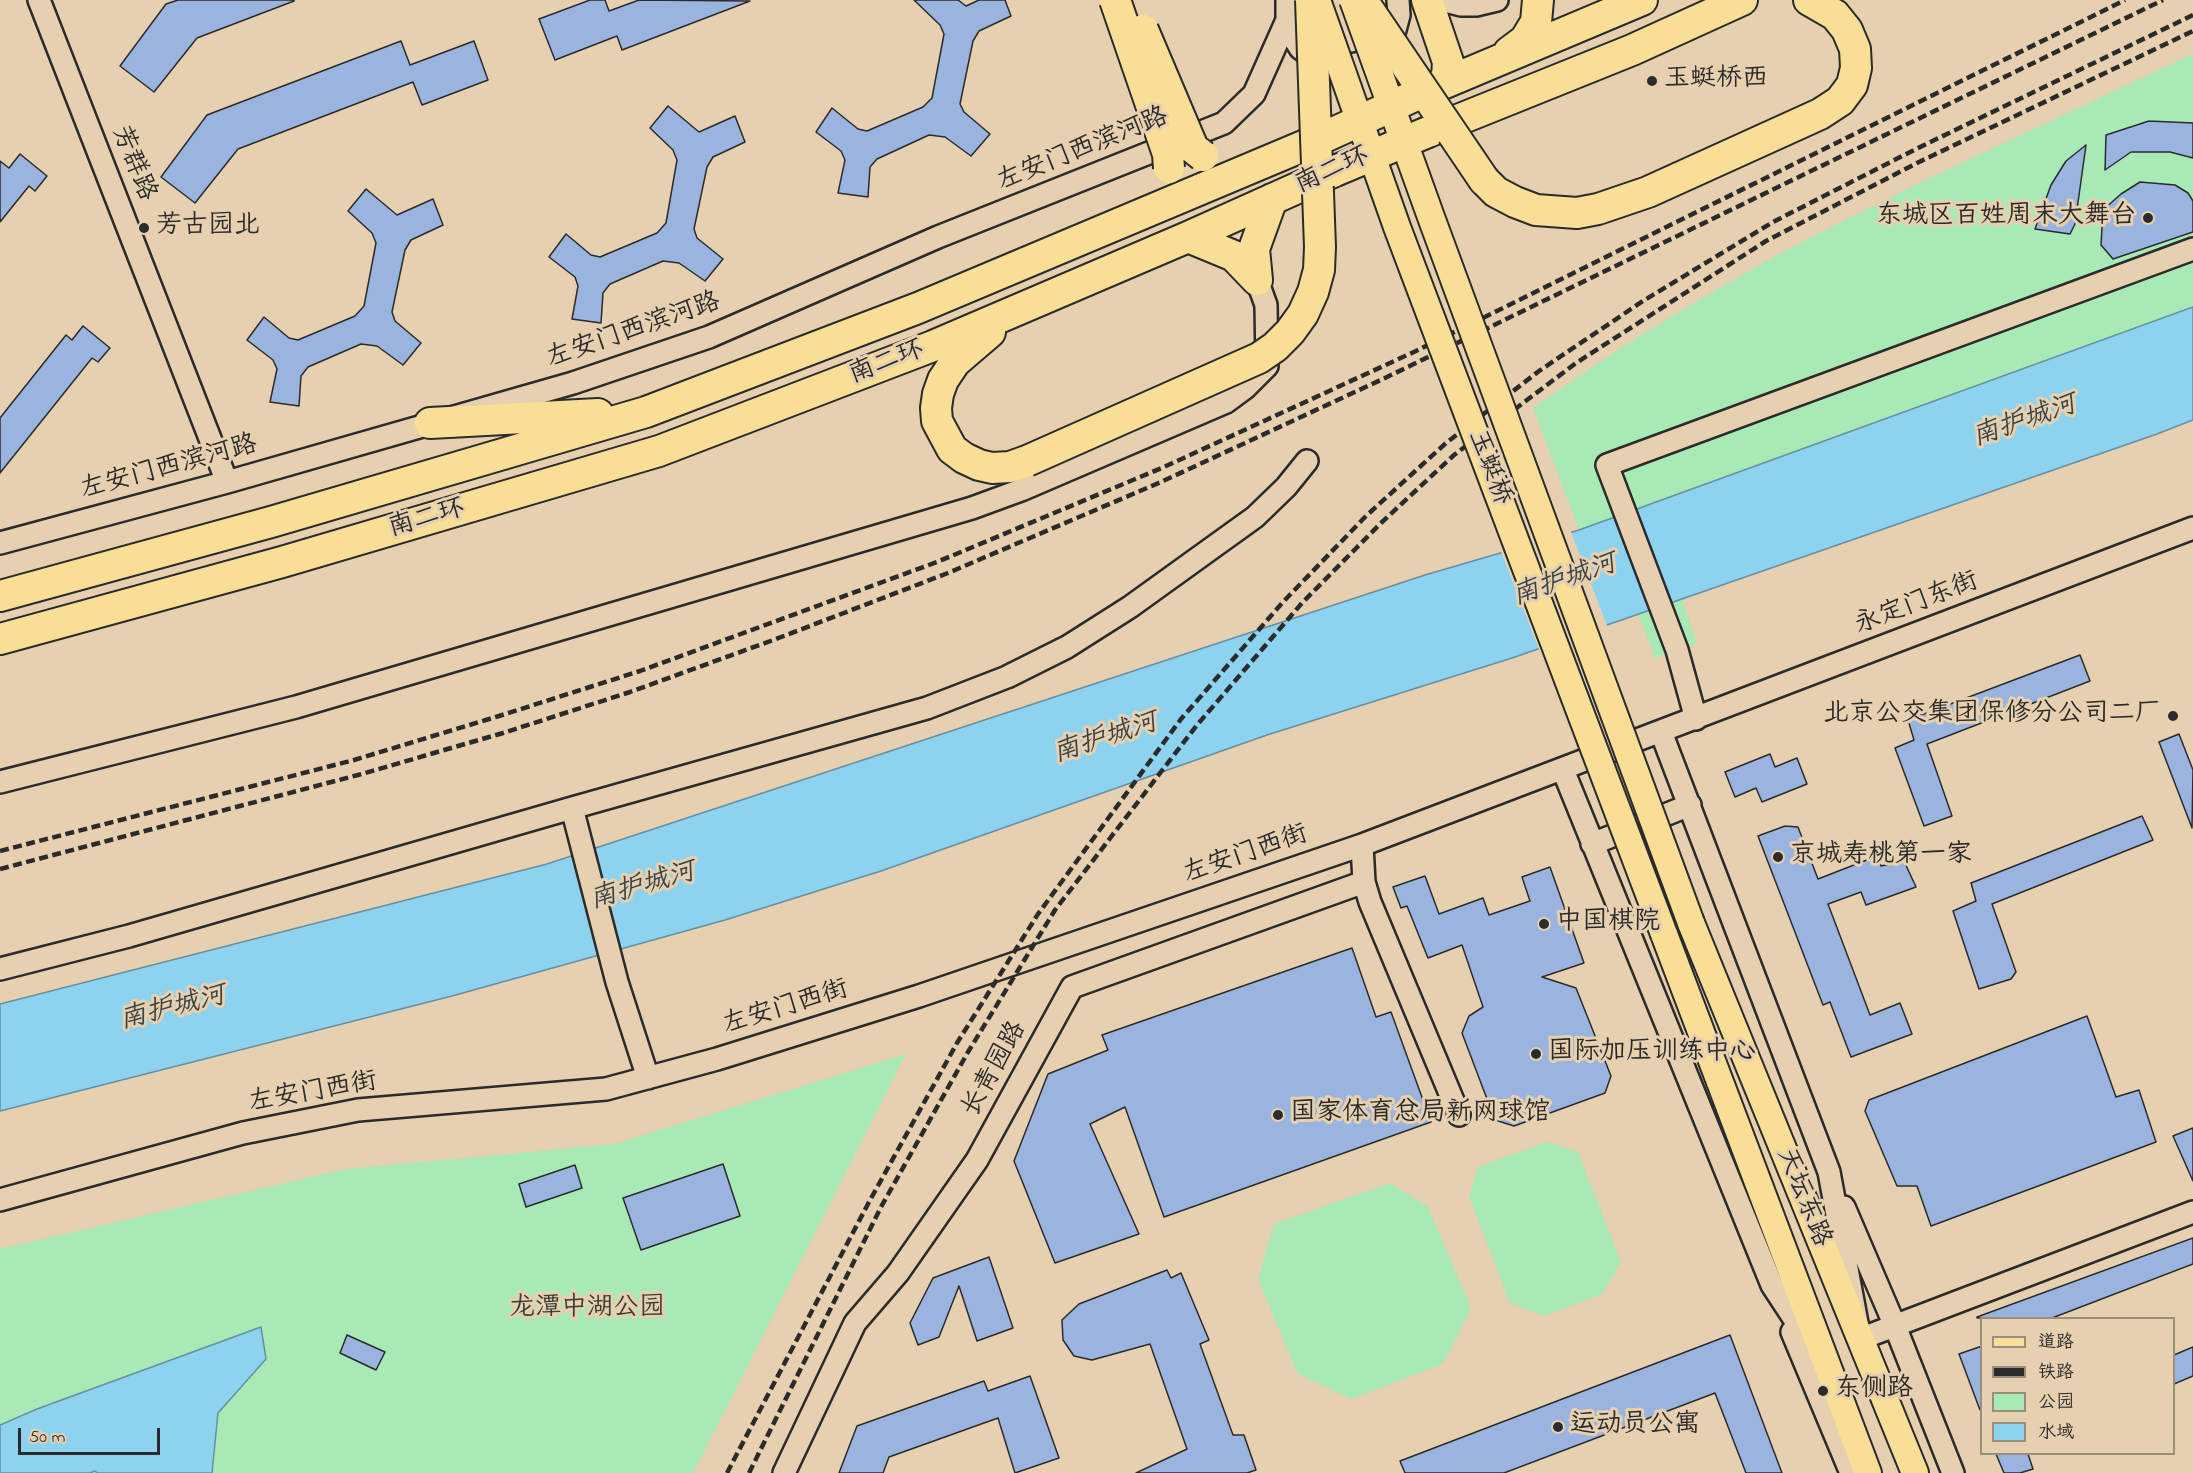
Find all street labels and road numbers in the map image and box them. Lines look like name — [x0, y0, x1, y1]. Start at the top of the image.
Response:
street label: 左安门西滨河路 — [993, 102, 1173, 200]
street label: 芳群路 — [103, 122, 161, 206]
street label: 南二环 — [1291, 142, 1375, 202]
street label: 左安门西滨河路 — [543, 288, 725, 376]
street label: 南二环 — [845, 335, 929, 393]
street label: 玉蜓桥 — [1459, 426, 1517, 510]
street label: 左安门西滨河路 — [77, 430, 261, 508]
street label: 南二环 — [385, 494, 469, 546]
street label: 永定门东街 — [1851, 567, 1983, 643]
street label: 左安门西街 — [1179, 820, 1313, 892]
street label: 左安门西街 — [719, 975, 853, 1043]
street label: 长青园路 — [957, 1017, 1035, 1123]
street label: 左安门西街 — [246, 1067, 380, 1121]
street label: 天坛东路 — [1768, 1144, 1836, 1252]

